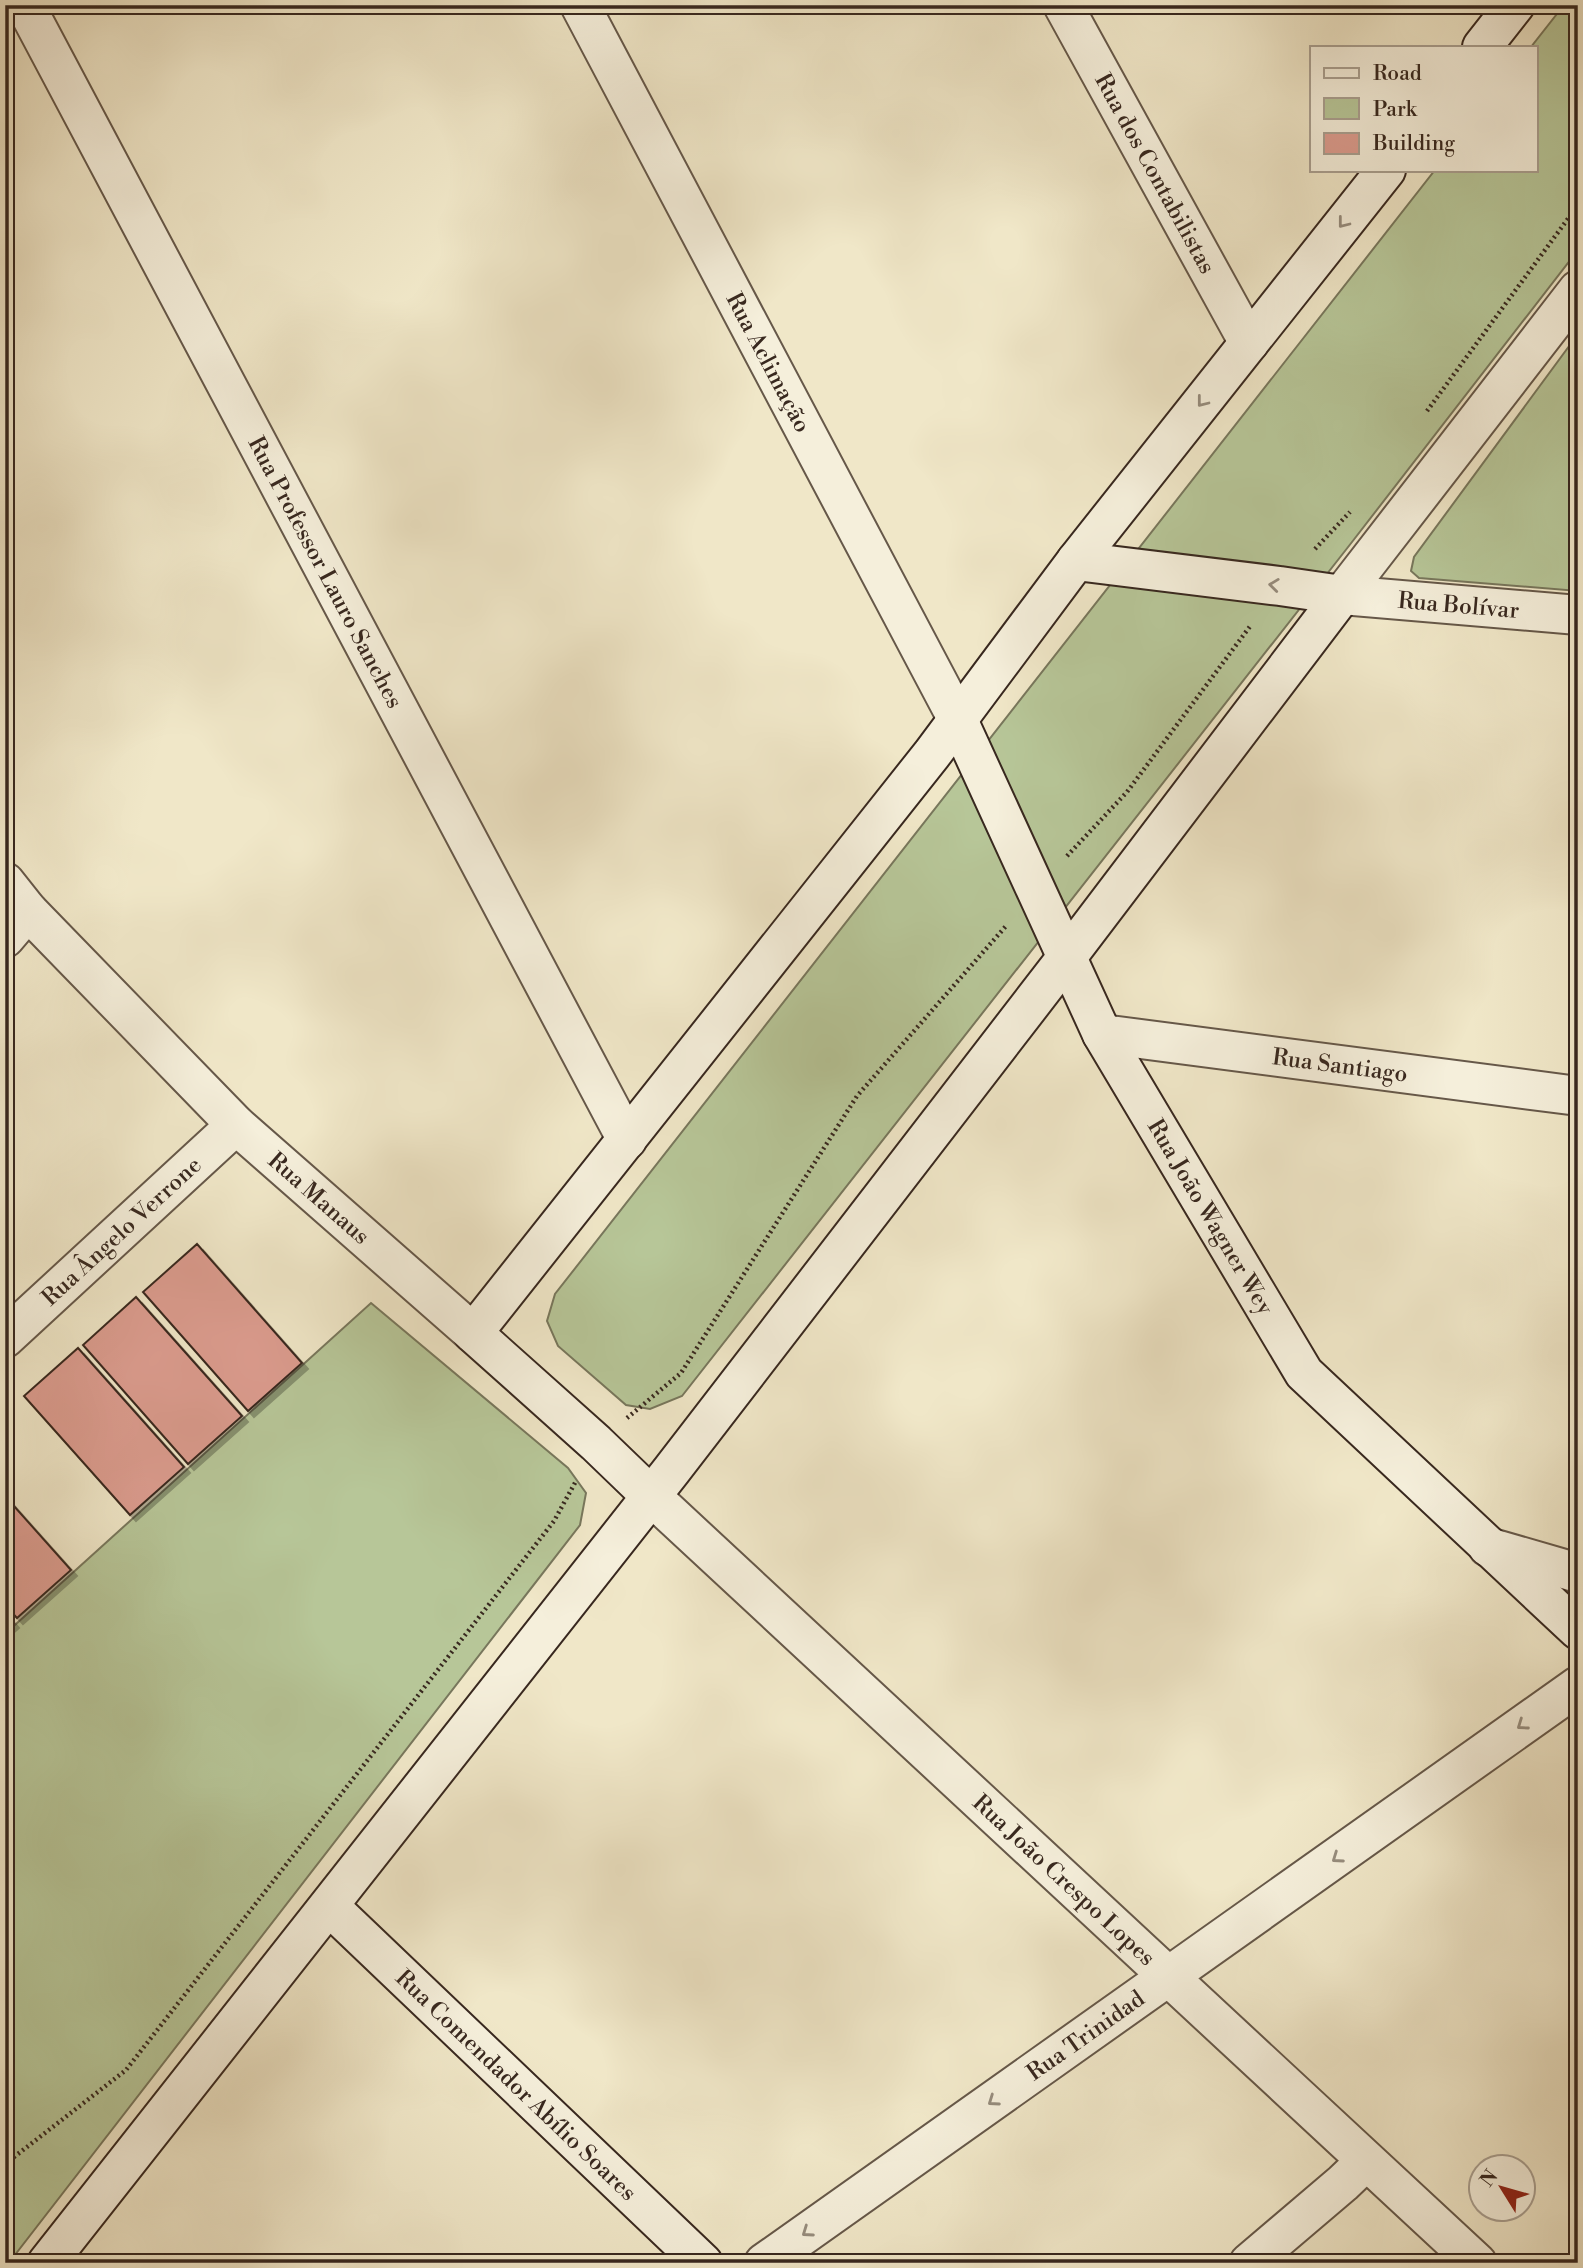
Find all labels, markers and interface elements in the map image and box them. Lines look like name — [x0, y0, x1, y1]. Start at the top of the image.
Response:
legend — [1310, 46, 1538, 172]
text: Road — [1373, 61, 1422, 87]
street label: Rua dos Contabilistas — [1088, 69, 1221, 279]
text: Park — [1373, 97, 1418, 123]
text: Building — [1372, 131, 1455, 157]
one-way arrow — [1339, 216, 1352, 228]
street label: Rua Aclimação — [719, 288, 816, 437]
one-way arrow — [1198, 394, 1211, 407]
street label: Rua Professor Lauro Sanches — [241, 432, 408, 713]
one-way arrow — [1268, 578, 1280, 593]
street label: Rua Bolívar — [1397, 587, 1520, 625]
street label: Rua Santiago — [1271, 1043, 1409, 1089]
street label: Rua João Wagner Wey — [1141, 1114, 1279, 1321]
street label: Rua Manaus — [262, 1147, 375, 1251]
street label: Rua Ângelo Verrone — [36, 1151, 207, 1312]
one-way arrow — [1517, 1717, 1530, 1730]
street label: Rua João Crespo Lopes — [967, 1789, 1161, 1972]
one-way arrow — [1332, 1849, 1345, 1862]
street label: Rua Comendador Abílio Soares — [389, 1964, 642, 2207]
street label: Rua Trinidad — [1022, 1985, 1150, 2087]
one-way arrow — [988, 2093, 1001, 2105]
north arrow — [1468, 2152, 1538, 2222]
text: N — [1475, 2165, 1503, 2192]
one-way arrow — [802, 2224, 815, 2236]

